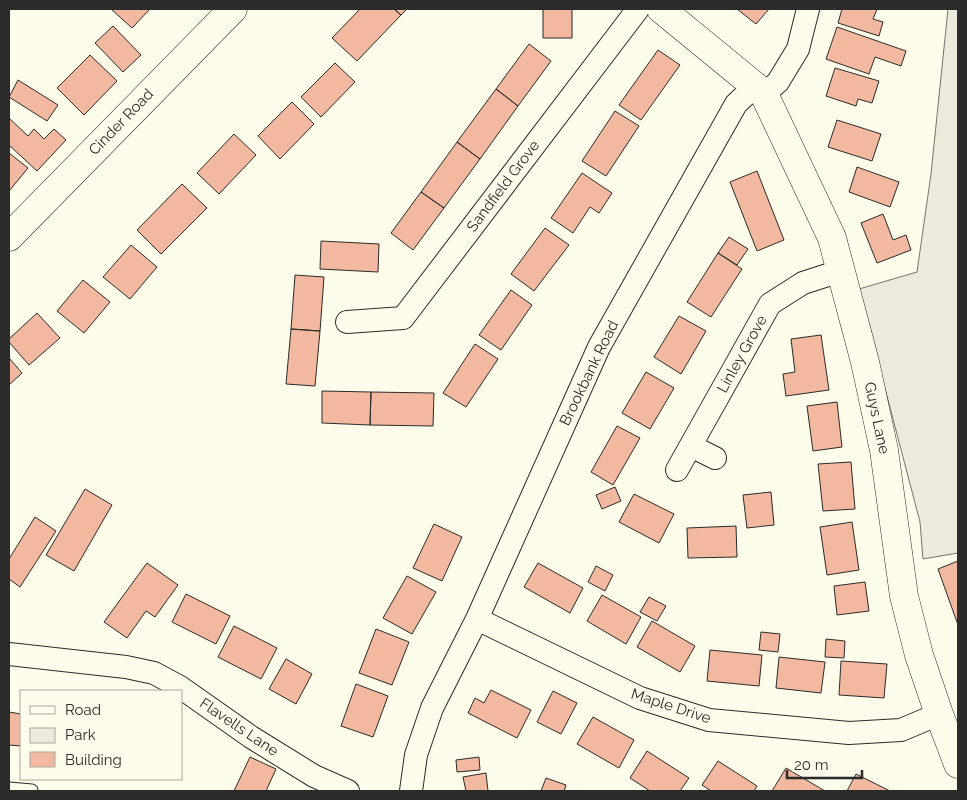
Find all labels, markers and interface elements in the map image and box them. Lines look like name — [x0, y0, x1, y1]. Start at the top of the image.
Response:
street label: Cinder Road — [85, 85, 157, 159]
street label: Sandfield Grove — [463, 137, 543, 235]
street label: Linley Grove — [713, 312, 771, 396]
street label: Brookbank Road — [556, 317, 622, 429]
street label: Guys Lane — [861, 380, 893, 456]
street label: Maple Drive — [629, 685, 713, 727]
legend — [20, 690, 182, 780]
street label: Flavells Lane — [196, 694, 282, 760]
text: Road — [65, 701, 101, 719]
text: Park — [65, 726, 96, 744]
scale bar — [787, 748, 862, 780]
text: Building — [65, 751, 122, 769]
text: 20 m — [794, 756, 829, 774]

